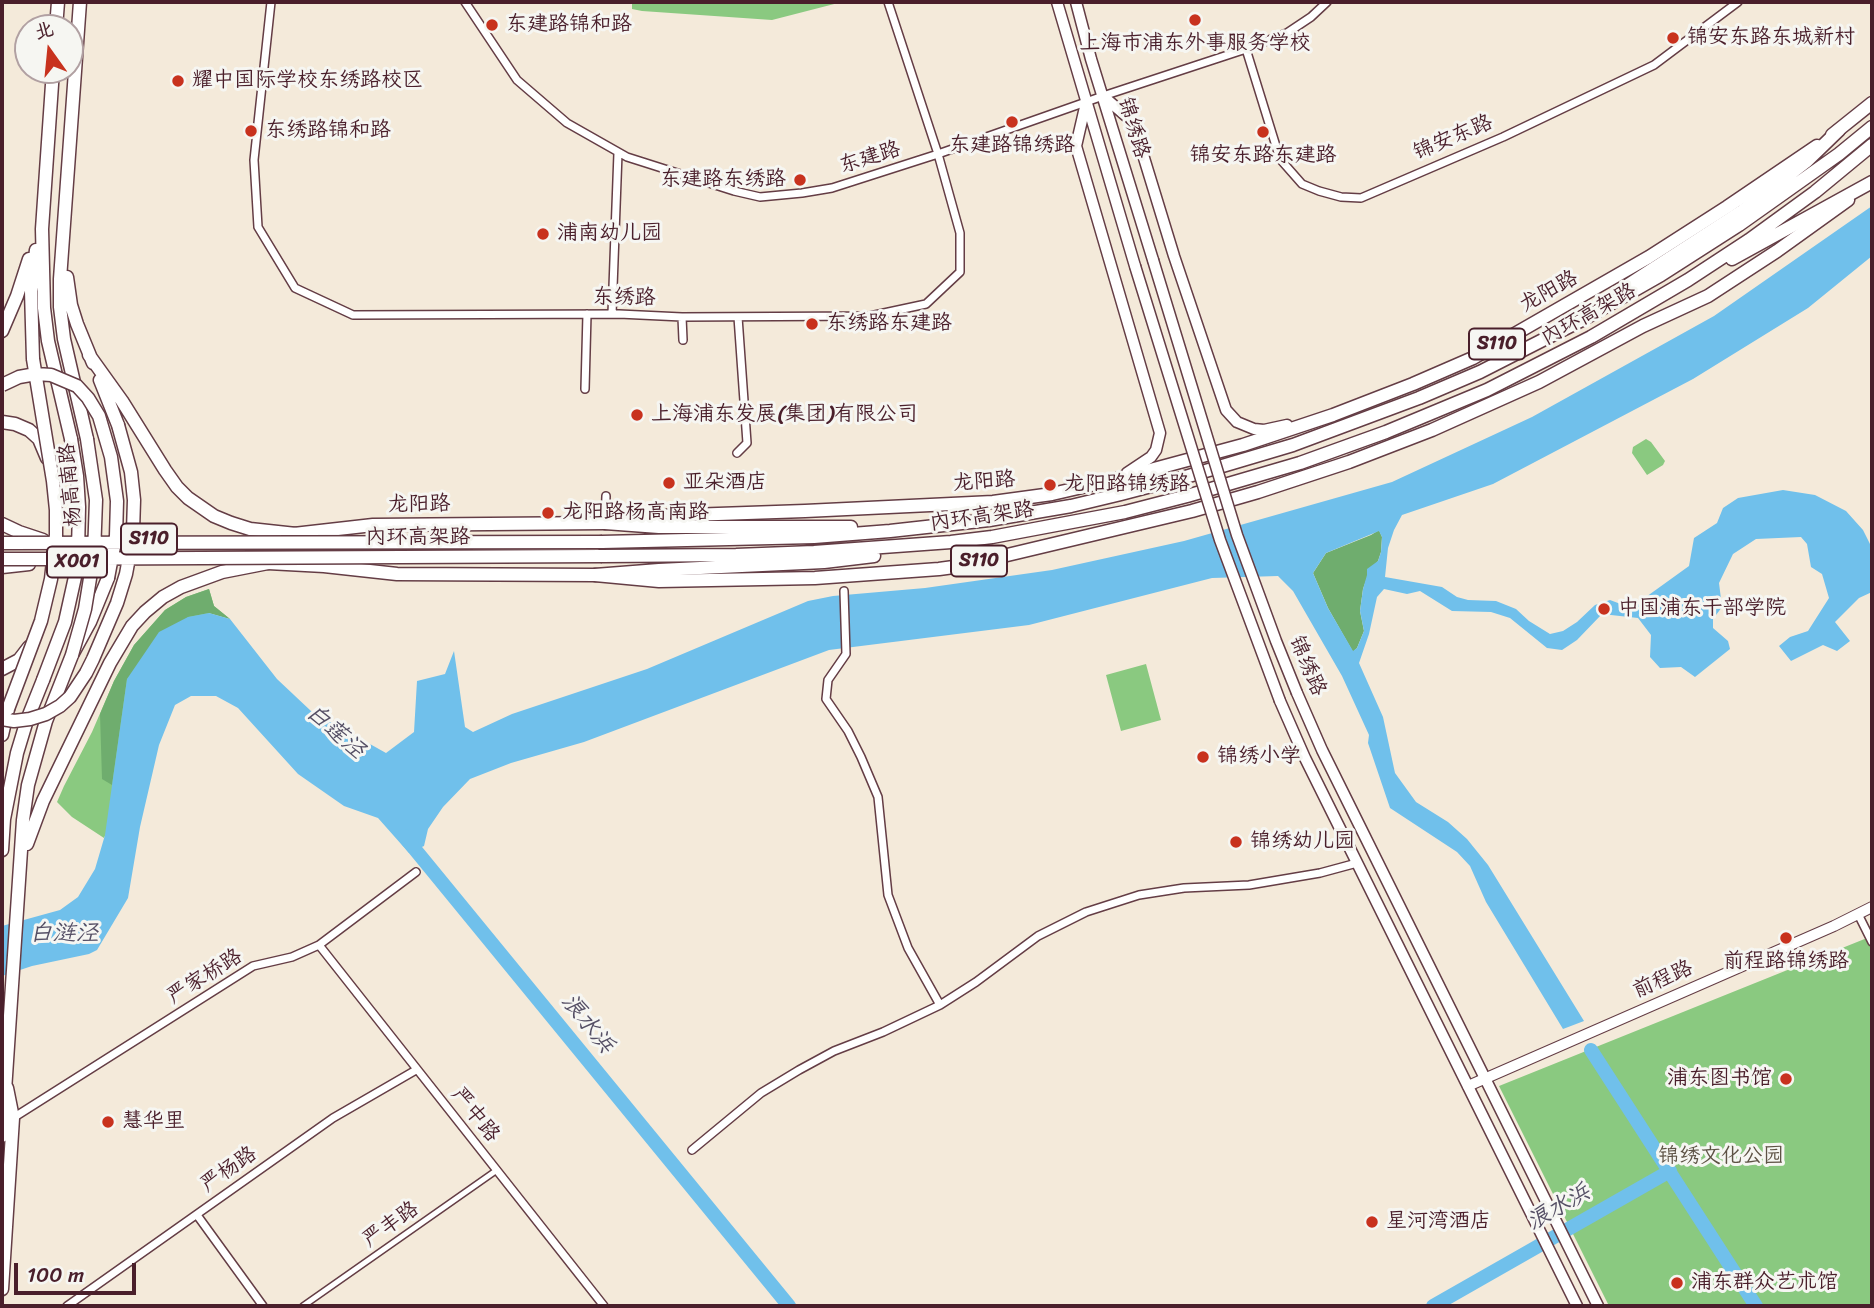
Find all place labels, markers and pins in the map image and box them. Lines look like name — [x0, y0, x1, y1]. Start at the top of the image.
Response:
place label: 东建路锦和路 — [506, 12, 632, 38]
marker: 上海市浦东外事服务学校 — [1187, 12, 1203, 28]
marker: 东建路锦和路 — [484, 17, 500, 33]
place label: 锦安东路东城新村 — [1687, 25, 1855, 51]
marker: 锦安东路东城新村 — [1665, 30, 1681, 46]
place label: 上海市浦东外事服务学校 — [1080, 31, 1310, 57]
place label: 耀中国际学校东绣路校区 — [192, 68, 423, 94]
marker: 耀中国际学校东绣路校区 — [170, 73, 186, 89]
marker: 东建路锦绣路 — [1004, 114, 1020, 130]
place label: 东绣路锦和路 — [265, 118, 391, 144]
marker: 东绣路锦和路 — [243, 123, 259, 139]
marker: 锦安东路东建路 — [1255, 124, 1271, 140]
place label: 东建路锦绣路 — [949, 133, 1075, 159]
place label: 锦安东路东建路 — [1190, 143, 1336, 169]
place label: 东建路东绣路 — [660, 167, 786, 193]
marker: 东建路东绣路 — [792, 172, 808, 188]
place label: 浦南幼儿园 — [557, 221, 662, 247]
marker: 浦南幼儿园 — [535, 226, 551, 242]
place label: 东绣路东建路 — [826, 311, 952, 337]
marker: 东绣路东建路 — [804, 316, 820, 332]
place label: 上海浦东发展(集团)有限公司 — [651, 402, 918, 428]
marker: 上海浦东发展(集团)有限公司 — [629, 407, 645, 423]
place label: 亚朵酒店 — [683, 470, 767, 496]
place label: 龙阳路锦绣路 — [1064, 472, 1190, 498]
marker: 亚朵酒店 — [661, 475, 677, 491]
marker: 龙阳路锦绣路 — [1042, 477, 1058, 493]
place label: 龙阳路杨高南路 — [562, 500, 709, 526]
marker: 龙阳路杨高南路 — [540, 505, 556, 521]
place label: 中国浦东干部学院 — [1618, 596, 1786, 622]
marker: 中国浦东干部学院 — [1596, 601, 1612, 617]
place label: 锦绣小学 — [1217, 744, 1301, 770]
marker: 锦绣小学 — [1195, 749, 1211, 765]
place label: 锦绣幼儿园 — [1250, 829, 1355, 855]
marker: 锦绣幼儿园 — [1228, 834, 1244, 850]
marker: 前程路锦绣路 — [1778, 930, 1794, 946]
place label: 前程路锦绣路 — [1723, 949, 1849, 975]
place label: 浦东图书馆 — [1667, 1066, 1772, 1092]
marker: 浦东图书馆 — [1778, 1071, 1794, 1087]
place label: 慧华里 — [122, 1109, 185, 1135]
marker: 慧华里 — [100, 1114, 116, 1130]
place label: 星河湾酒店 — [1386, 1209, 1491, 1235]
marker: 星河湾酒店 — [1364, 1214, 1380, 1230]
place label: 浦东群众艺术馆 — [1691, 1270, 1838, 1296]
marker: 浦东群众艺术馆 — [1669, 1275, 1685, 1291]

